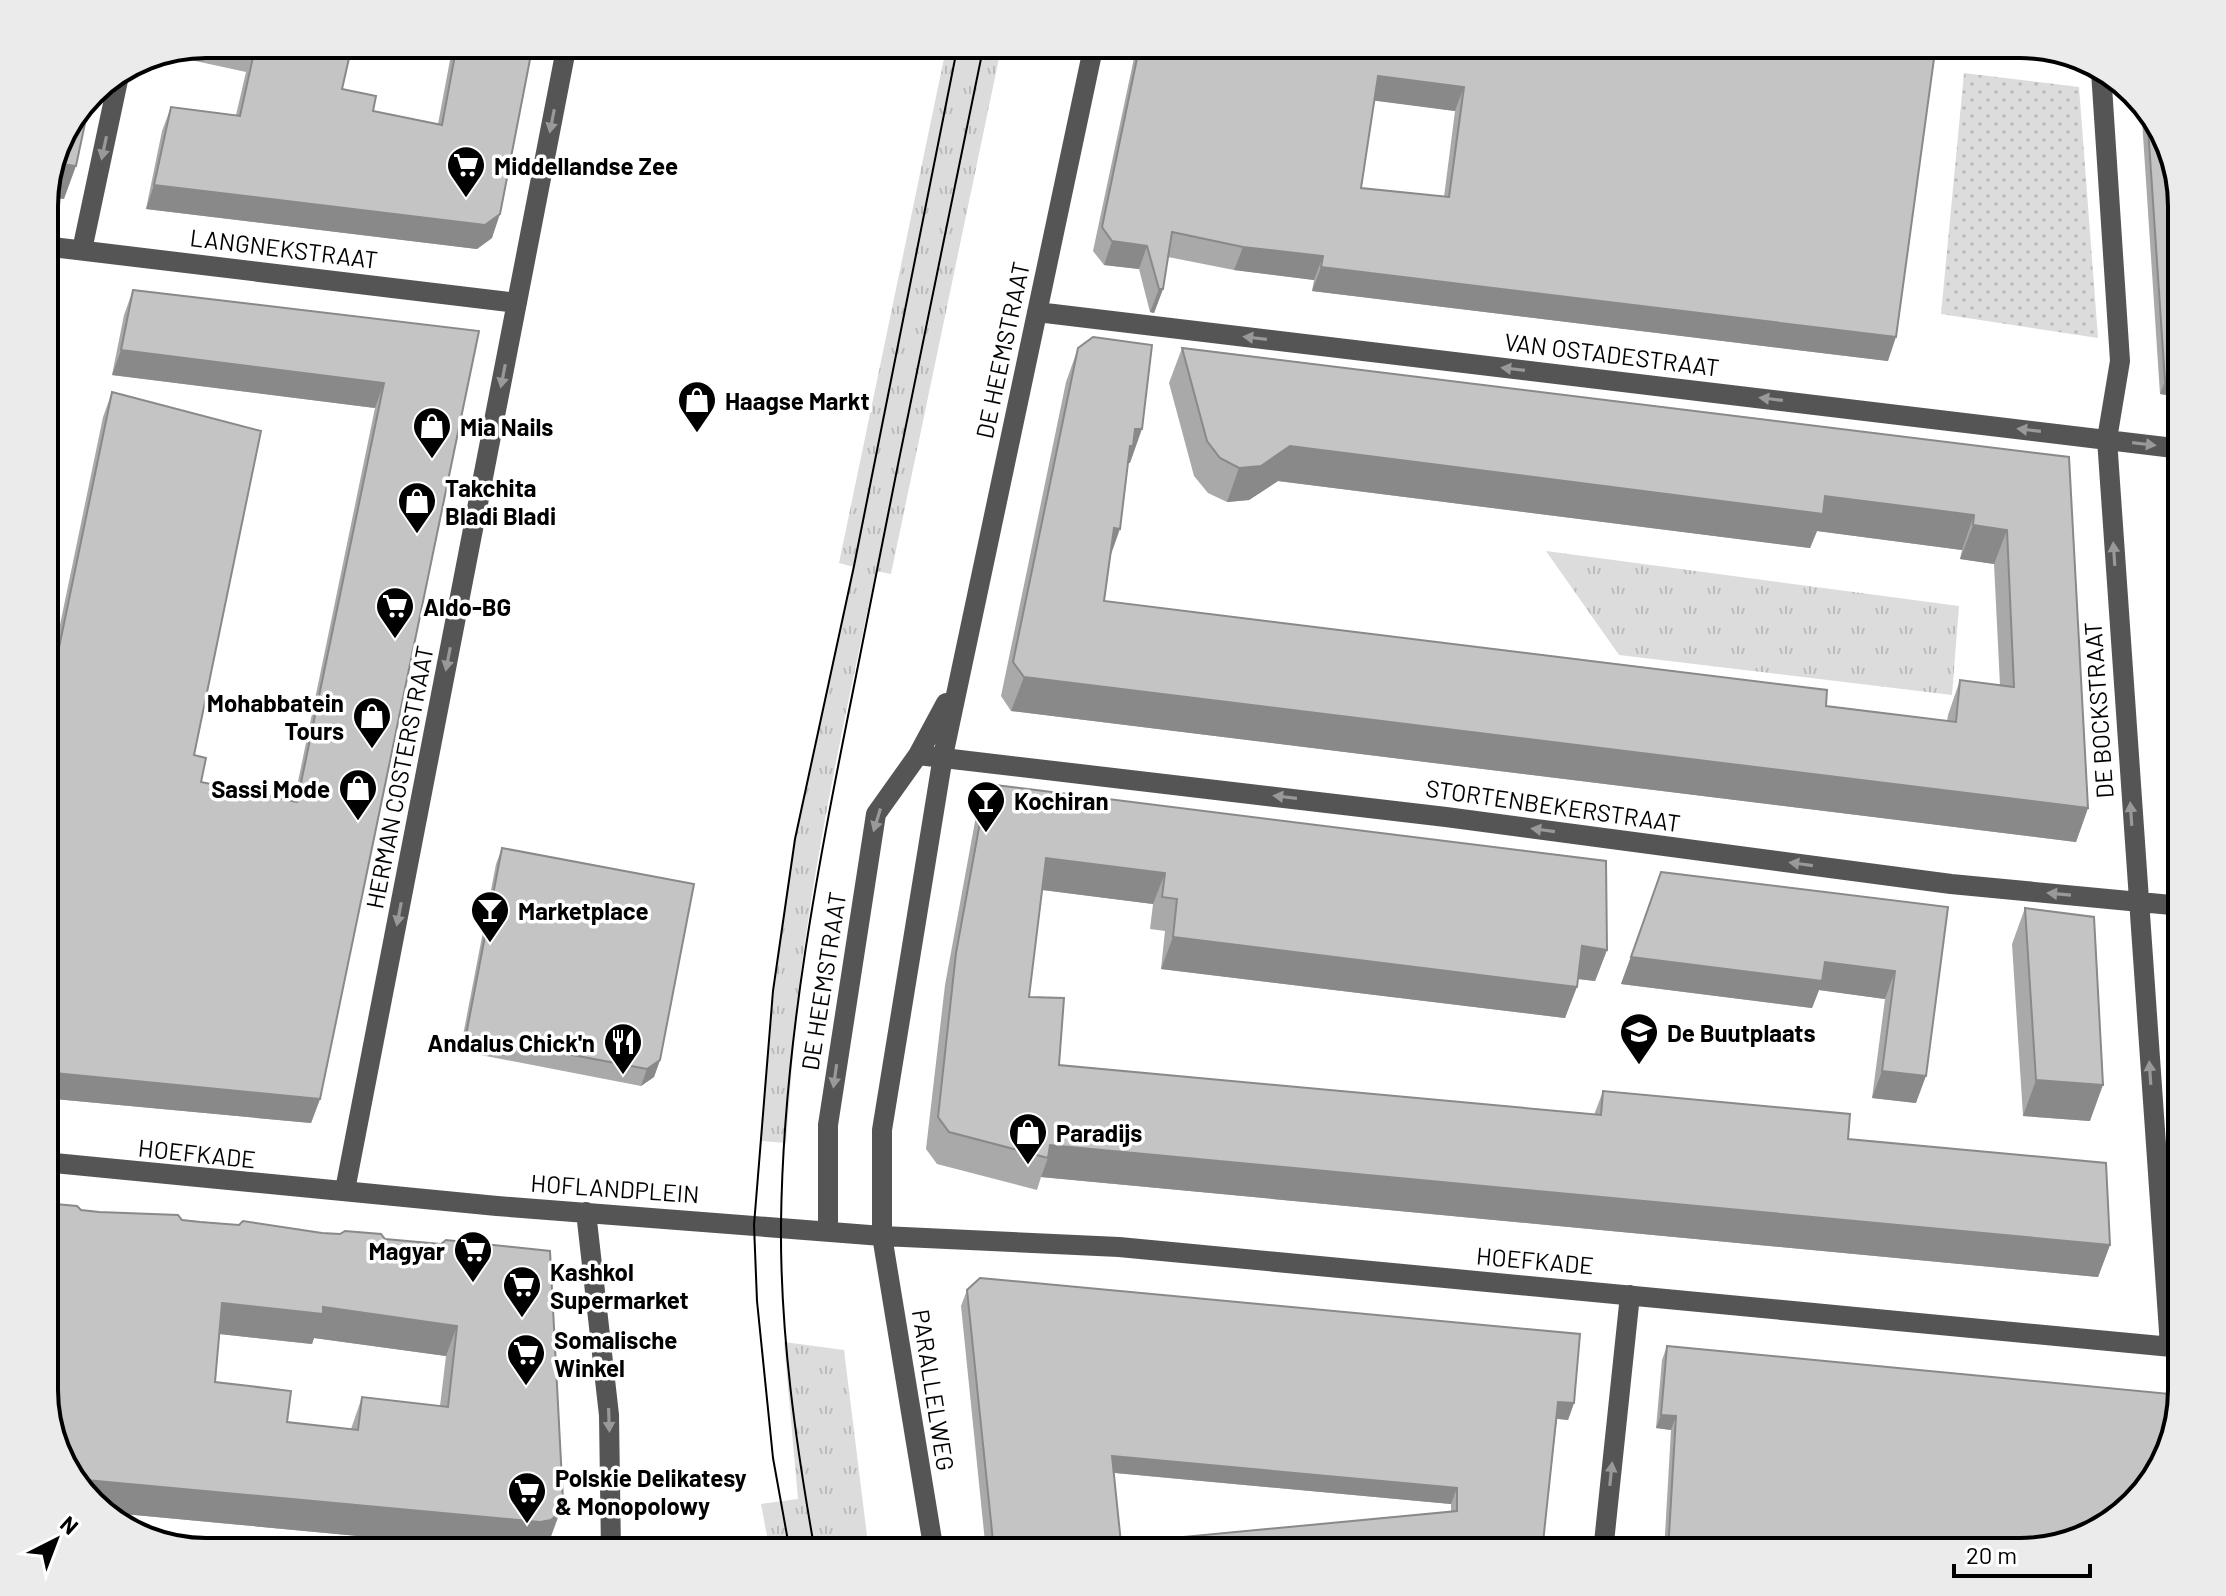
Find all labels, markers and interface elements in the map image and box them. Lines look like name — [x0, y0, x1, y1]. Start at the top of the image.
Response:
one-way arrow — [545, 108, 558, 133]
one-way arrow — [97, 135, 110, 160]
supermarket icon: Middellandse Zee — [445, 144, 487, 199]
place label: Middellandse Zee — [494, 151, 678, 180]
street label: LANGNEKSTRAAT — [188, 222, 380, 274]
street label: DE HEEMSTRAAT — [969, 259, 1035, 441]
street label: VAN OSTADESTRAAT — [1503, 326, 1721, 382]
one-way arrow — [1242, 331, 1267, 344]
one-way arrow — [1500, 362, 1525, 375]
one-way arrow — [496, 364, 508, 389]
shop icon: Haagse Markt — [676, 379, 718, 434]
place label: Haagse Markt — [725, 386, 870, 415]
one-way arrow — [1758, 393, 1783, 406]
shop icon: Mia Nails — [411, 405, 453, 460]
place label: Mia Nails — [460, 412, 553, 441]
one-way arrow — [2016, 424, 2041, 437]
one-way arrow — [2132, 438, 2157, 451]
place label: Takchita Bladi Bladi — [445, 473, 556, 530]
shop icon: Takchita Bladi Bladi — [396, 480, 438, 535]
one-way arrow — [2107, 542, 2120, 567]
supermarket icon: Aldo-BG — [374, 585, 416, 640]
place label: Aldo-BG — [423, 592, 511, 621]
street label: DE BOCKSTRAAT — [2077, 621, 2119, 799]
street label: HERMAN COSTERSTRAAT — [359, 643, 439, 911]
one-way arrow — [441, 646, 454, 671]
place label: Mohabbatein Tours — [207, 688, 344, 745]
shop icon: Mohabbatein Tours — [351, 695, 393, 750]
shop icon: Sassi Mode — [337, 767, 379, 822]
street label: STORTENBEKERSTRAAT — [1424, 773, 1682, 837]
place label: Sassi Mode — [211, 774, 330, 803]
bar icon: Kochiran — [965, 779, 1007, 834]
place label: Kochiran — [1014, 786, 1109, 815]
one-way arrow — [1272, 791, 1297, 804]
one-way arrow — [2124, 801, 2137, 826]
one-way arrow — [870, 808, 883, 832]
one-way arrow — [1530, 823, 1555, 836]
one-way arrow — [1788, 857, 1813, 870]
one-way arrow — [2046, 887, 2071, 900]
bar icon: Marketplace — [469, 889, 511, 944]
street label: DE HEEMSTRAAT — [795, 890, 851, 1072]
place label: Marketplace — [518, 896, 649, 925]
one-way arrow — [392, 902, 404, 927]
school or university icon: De Buutplaats — [1618, 1011, 1660, 1066]
place label: De Buutplaats — [1667, 1018, 1816, 1047]
restaurant icon: Andalus Chick'n — [602, 1021, 644, 1076]
place label: Andalus Chick'n — [427, 1028, 595, 1057]
one-way arrow — [2143, 1060, 2156, 1085]
one-way arrow — [828, 1064, 841, 1089]
shop icon: Paradijs — [1007, 1111, 1049, 1166]
place label: Paradijs — [1056, 1118, 1142, 1147]
street label: HOEFKADE — [137, 1132, 257, 1174]
street label: HOFLANDPLEIN — [530, 1168, 700, 1208]
supermarket icon: Magyar — [452, 1229, 494, 1284]
place label: Magyar — [369, 1236, 445, 1265]
street label: HOEFKADE — [1475, 1240, 1595, 1280]
place label: Kashkol Supermarket — [550, 1257, 689, 1314]
supermarket icon: Kashkol Supermarket — [501, 1264, 543, 1319]
street label: PARALLELWEG — [907, 1307, 961, 1473]
place label: Somalische Winkel — [554, 1325, 677, 1382]
supermarket icon: Somalische Winkel — [505, 1332, 547, 1387]
one-way arrow — [602, 1408, 615, 1433]
one-way arrow — [1605, 1461, 1618, 1486]
place label: Polskie Delikatesy & Monopolowy — [555, 1463, 746, 1520]
supermarket icon: Polskie Delikatesy & Monopolowy — [506, 1470, 548, 1525]
north arrow — [16, 1500, 96, 1580]
text: N — [56, 1510, 84, 1539]
scale bar — [1954, 1528, 2090, 1578]
text: 20 m — [1966, 1540, 2017, 1569]

